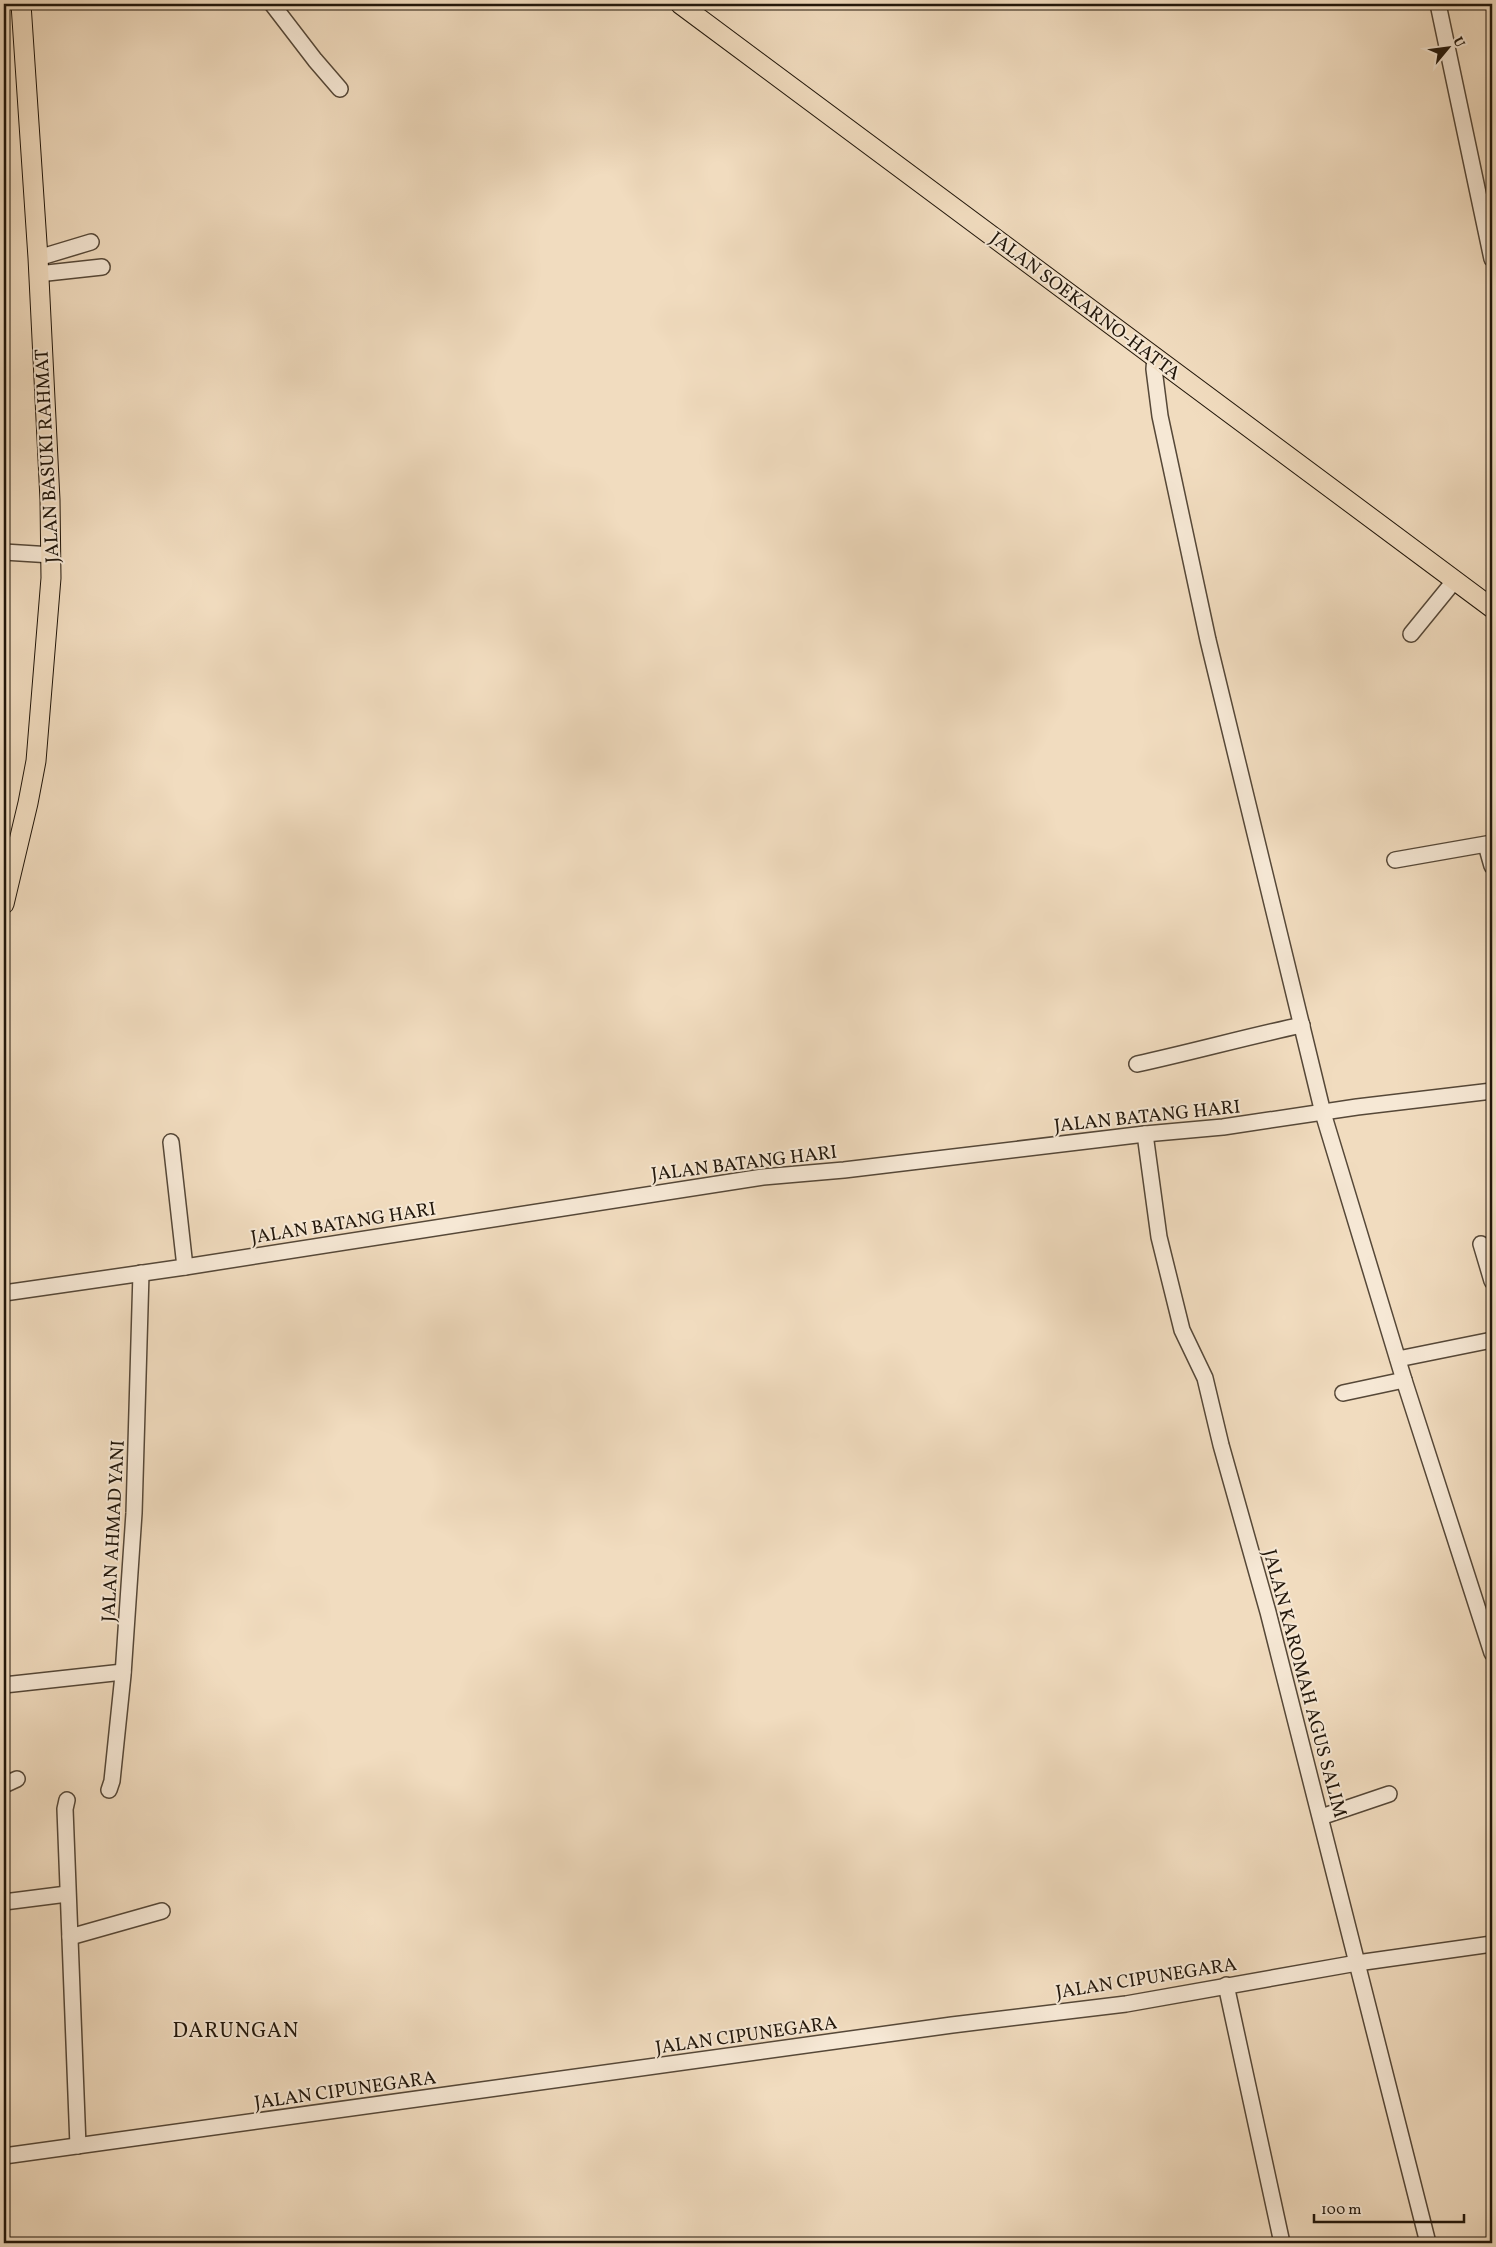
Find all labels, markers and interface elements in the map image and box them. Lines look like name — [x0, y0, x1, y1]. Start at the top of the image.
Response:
north arrow — [1424, 22, 1474, 72]
text: U — [1447, 34, 1469, 52]
street label: JALAN SOEKARNO-HATTA — [984, 226, 1186, 387]
street label: JALAN BASUKI RAHMAT — [29, 348, 67, 564]
street label: JALAN BATANG HARI — [1053, 1094, 1242, 1140]
street label: JALAN BATANG HARI — [650, 1140, 839, 1188]
street label: JALAN BATANG HARI — [249, 1196, 438, 1251]
street label: JALAN AHMAD YANI — [96, 1439, 132, 1623]
street label: JALAN KAROMAH AGUS SALIM — [1256, 1546, 1353, 1821]
street label: JALAN CIPUNEGARA — [1054, 1952, 1239, 2006]
street label: JALAN CIPUNEGARA — [654, 2010, 839, 2062]
district label: DARUNGAN — [173, 2017, 299, 2046]
street label: JALAN CIPUNEGARA — [253, 2065, 438, 2117]
scale bar — [1314, 2192, 1464, 2224]
text: 100 m — [1321, 2200, 1361, 2221]

